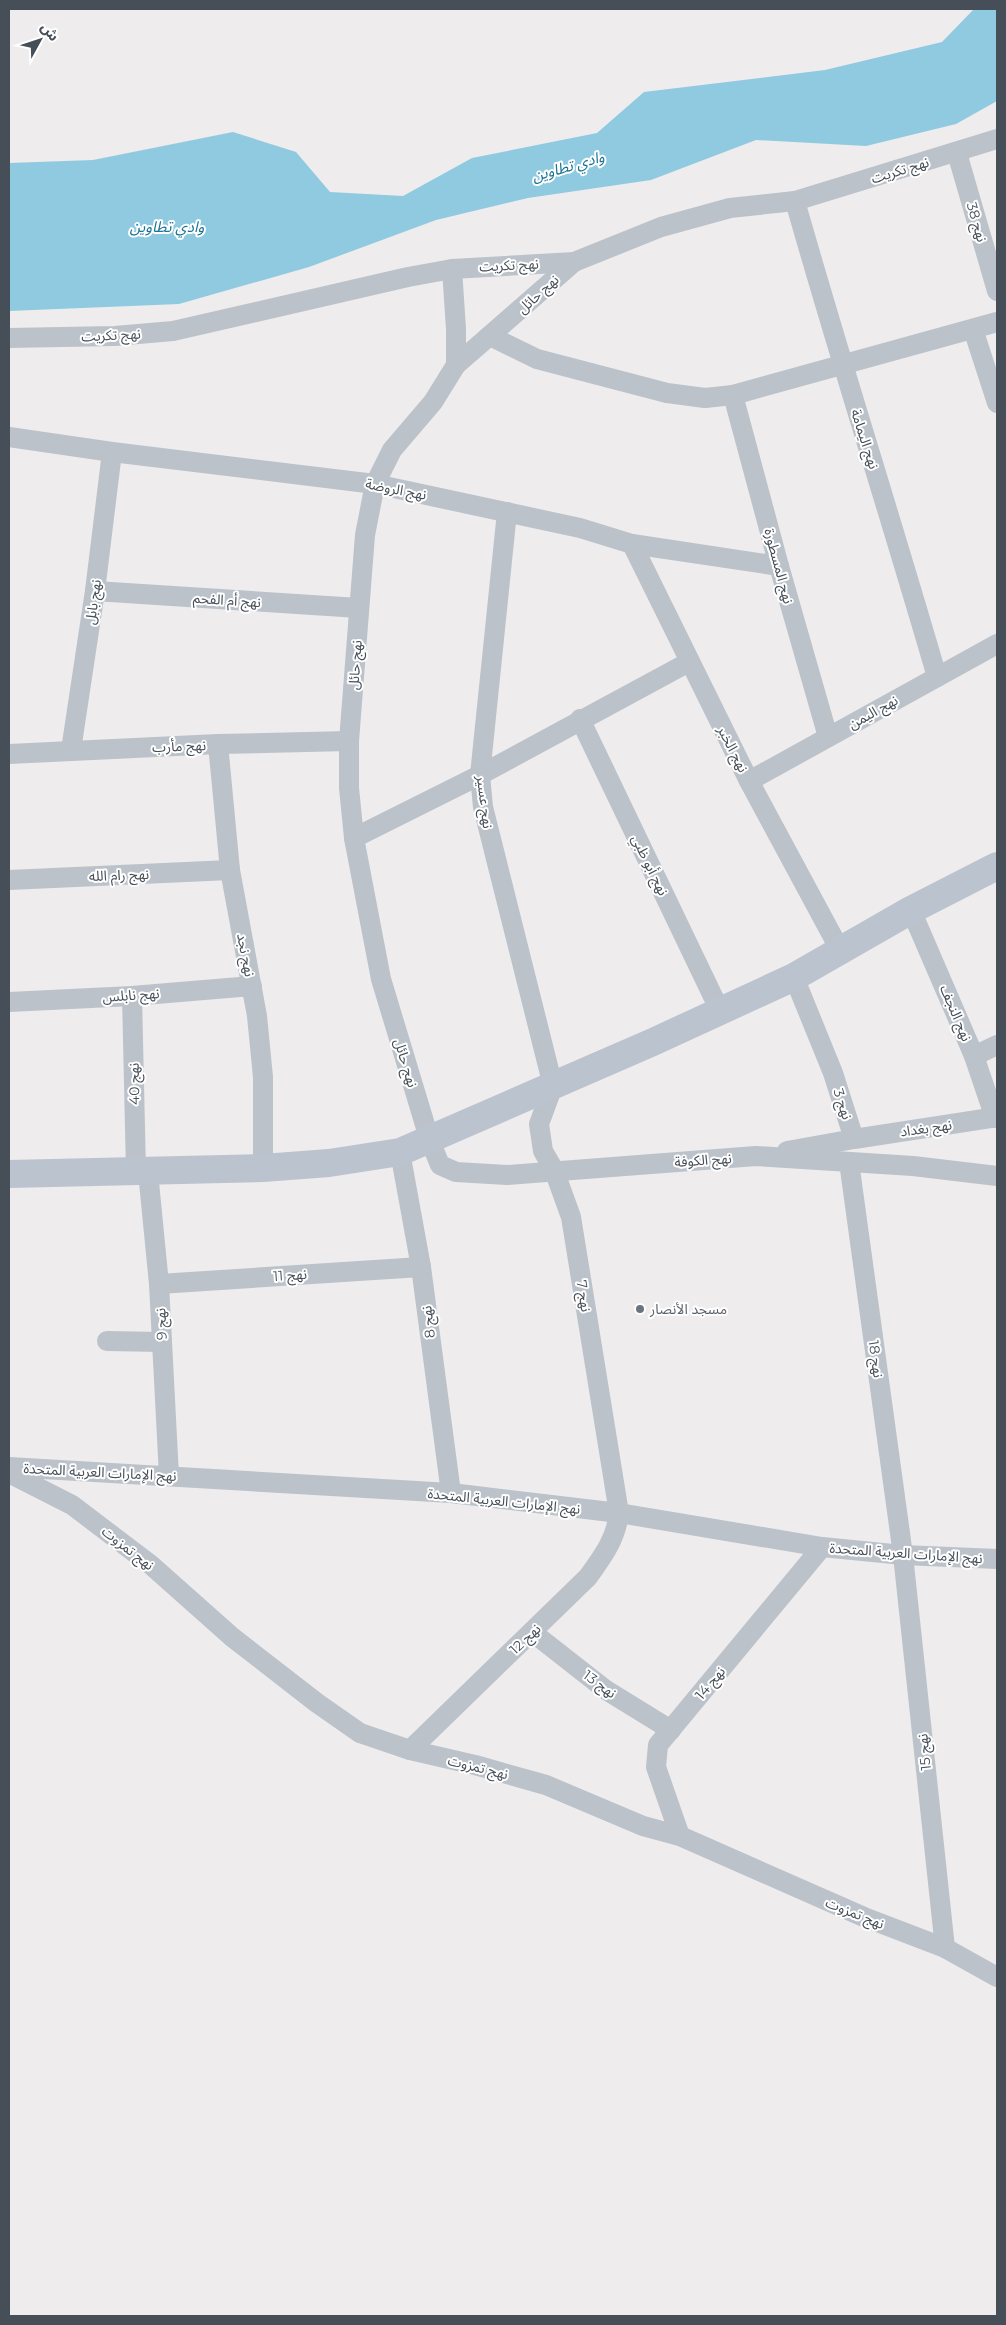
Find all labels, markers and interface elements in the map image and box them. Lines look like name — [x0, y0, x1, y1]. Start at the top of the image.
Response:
north arrow — [15, 15, 65, 65]
text: ش — [37, 19, 63, 45]
water label: وادي تطاوين — [530, 147, 607, 188]
street label: نهج تكريت — [869, 153, 932, 189]
street label: نهج 38 — [961, 200, 991, 245]
water label: وادي تطاوين — [130, 217, 204, 238]
street label: نهج تكريت — [479, 254, 540, 278]
street label: نهج حائل — [513, 270, 564, 319]
street label: نهج تكريت — [81, 324, 142, 348]
street label: نهج اليمامة — [845, 407, 883, 472]
street label: نهج الروضة — [364, 474, 428, 506]
street label: نهج المسطورة — [758, 526, 798, 606]
street label: نهج بابل — [81, 578, 107, 626]
street label: نهج أم الفحم — [192, 589, 262, 613]
street label: نهج حائل — [344, 639, 368, 691]
street label: نهج اليمن — [845, 691, 902, 735]
street label: نهج الخبر — [711, 722, 752, 776]
street label: نهج مأرب — [152, 736, 207, 758]
street label: نهج عسير — [471, 773, 497, 830]
street label: نهج أبو ظبي — [626, 832, 673, 900]
street label: نهج رام الله — [89, 865, 150, 887]
street label: نهج نجد — [231, 932, 259, 979]
street label: نهج النجف — [934, 982, 976, 1045]
street label: نهج نابلس — [102, 984, 161, 1008]
street label: نهج حائل — [388, 1036, 422, 1090]
street label: نهج 40 — [125, 1063, 145, 1105]
street label: نهج 3 — [828, 1086, 857, 1123]
street label: نهج بغداد — [899, 1115, 954, 1143]
street label: نهج الكوفة — [674, 1149, 733, 1173]
street label: نهج 11 — [273, 1265, 308, 1287]
street label: نهج 7 — [571, 1279, 595, 1314]
place label: مسجد الأنصار — [649, 1300, 727, 1318]
marker: مسجد الأنصار — [634, 1303, 646, 1315]
street label: نهج 8 — [417, 1304, 441, 1339]
street label: نهج 9 — [151, 1307, 173, 1341]
street label: نهج 18 — [862, 1339, 888, 1379]
street label: نهج الإمارات العربية المتحدة — [23, 1459, 177, 1487]
street label: نهج الإمارات العربية المتحدة — [427, 1484, 581, 1520]
street label: نهج تمزوت — [97, 1522, 158, 1576]
street label: نهج الإمارات العربية المتحدة — [829, 1539, 983, 1569]
street label: نهج 12 — [506, 1620, 546, 1660]
street label: نهج 14 — [691, 1663, 731, 1705]
street label: نهج 13 — [579, 1666, 620, 1704]
street label: نهج 15 — [913, 1732, 937, 1771]
street label: نهج تمزوت — [445, 1751, 510, 1785]
street label: نهج تمزوت — [822, 1893, 887, 1935]

